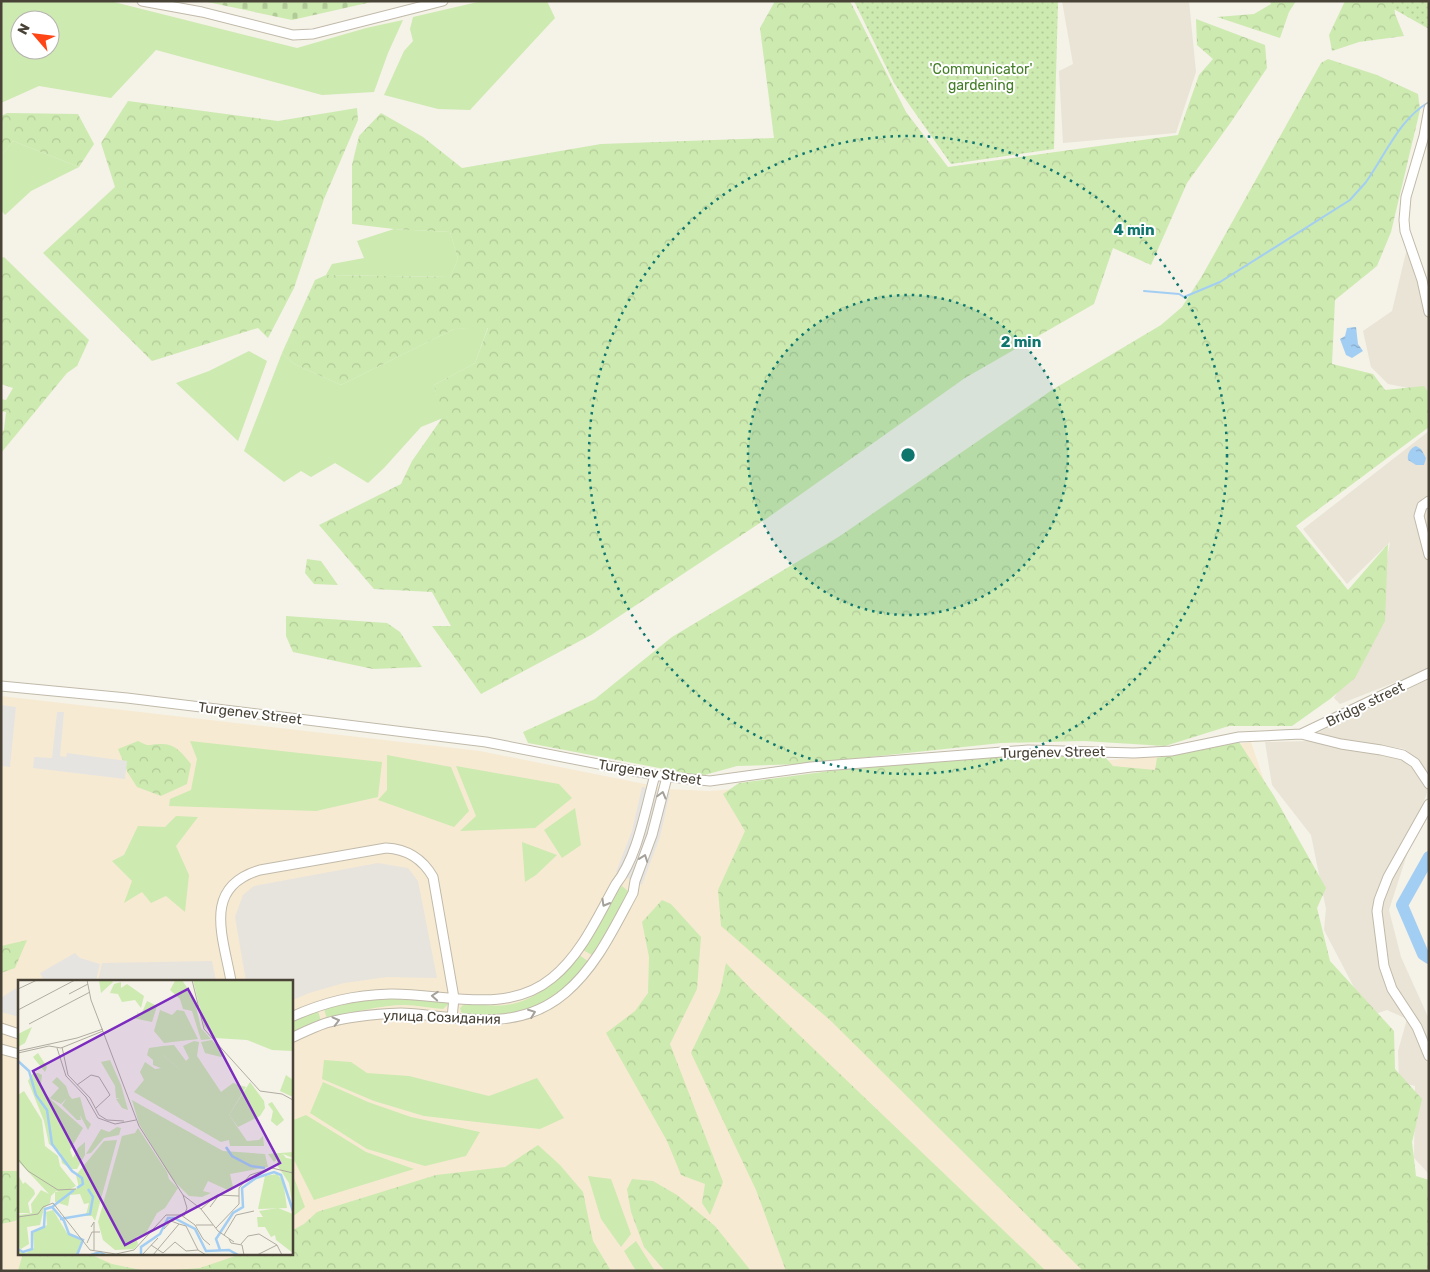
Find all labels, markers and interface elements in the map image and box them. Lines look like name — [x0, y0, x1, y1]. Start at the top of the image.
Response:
north arrow — [10, 10, 60, 60]
text: N — [14, 21, 34, 38]
park label: 'Communicator' gardening — [930, 61, 1032, 94]
text: 4 min — [1113, 221, 1155, 239]
text: 2 min — [1001, 333, 1041, 351]
centre of rings — [899, 446, 917, 464]
street label: Bridge street — [1323, 678, 1408, 731]
street label: Turgenev Street — [197, 699, 303, 728]
street label: Turgenev Street — [1001, 743, 1106, 762]
street label: Turgenev Street — [597, 756, 703, 789]
one-way arrow — [657, 792, 667, 800]
one-way arrow — [638, 854, 648, 862]
one-way arrow — [602, 897, 612, 906]
inset map — [18, 980, 292, 1254]
one-way arrow — [431, 991, 439, 1002]
street label: улица Созидания — [383, 1007, 501, 1028]
one-way arrow — [527, 1008, 536, 1019]
one-way arrow — [332, 1016, 340, 1026]

